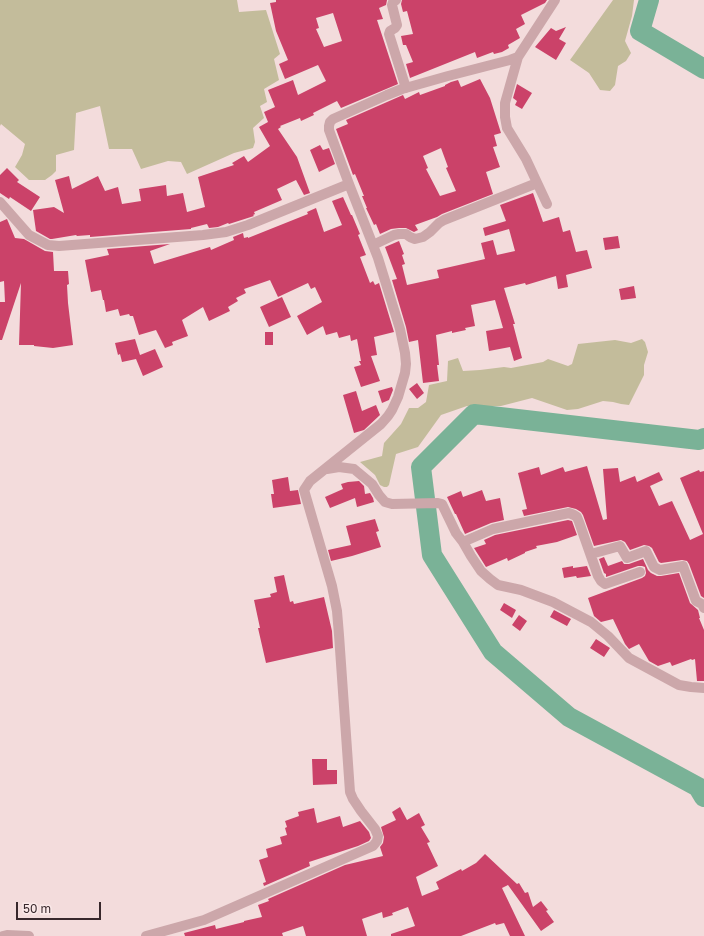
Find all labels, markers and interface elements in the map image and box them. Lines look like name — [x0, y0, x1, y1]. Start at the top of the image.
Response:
scale bar — [18, 894, 103, 920]
text: 50 m — [23, 901, 51, 916]

